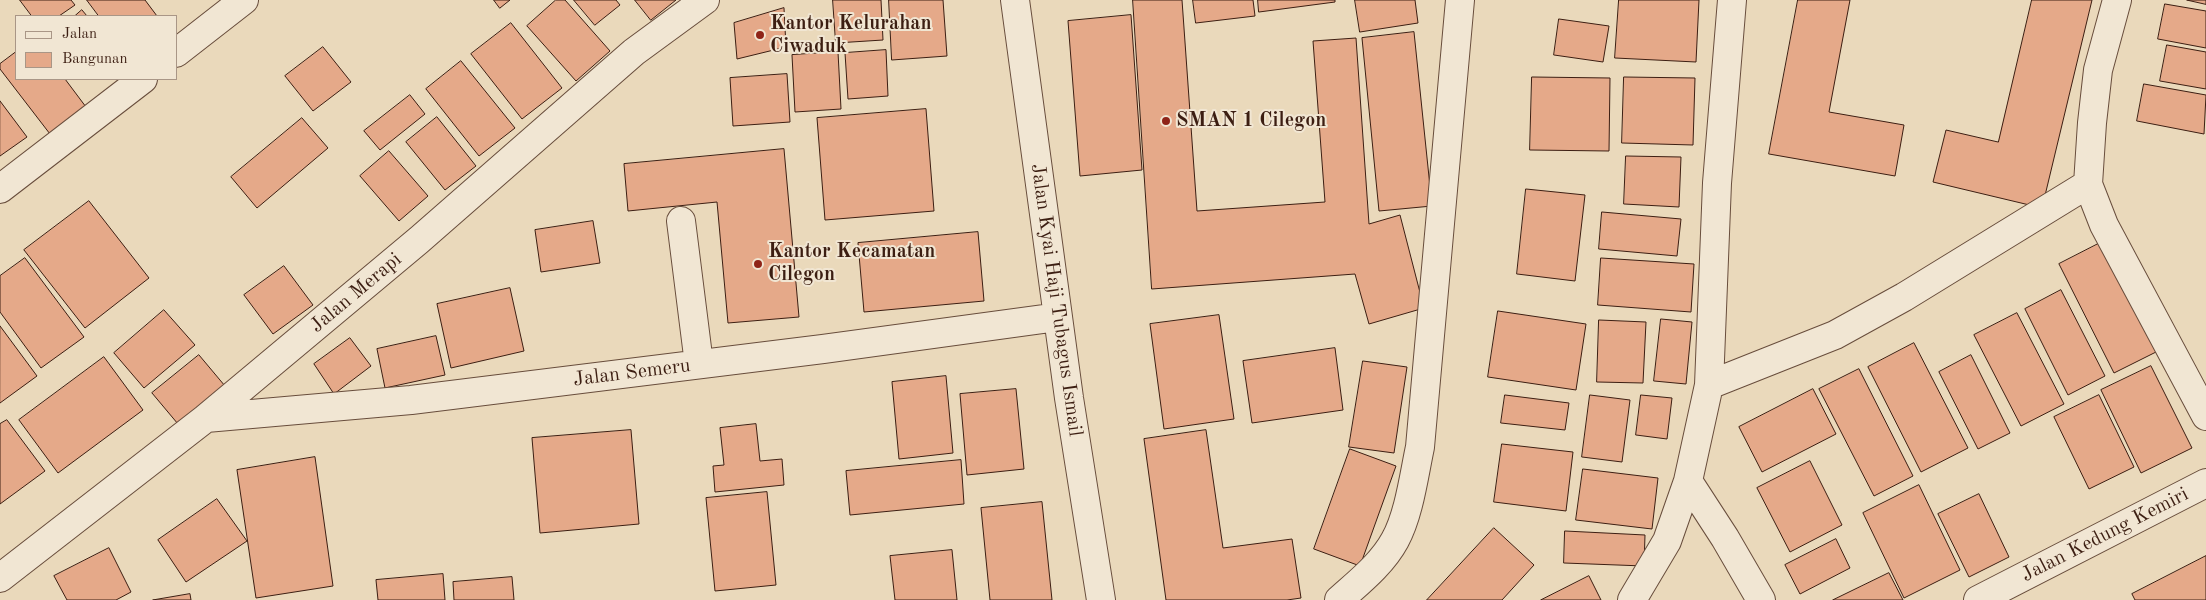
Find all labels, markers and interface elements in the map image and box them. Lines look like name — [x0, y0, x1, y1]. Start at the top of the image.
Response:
place label: Kantor Kelurahan Ciwaduk — [770, 12, 932, 59]
legend — [15, 15, 178, 80]
text: Jalan — [62, 27, 97, 42]
marker: Kantor Kelurahan Ciwaduk — [754, 29, 766, 41]
text: Bangunan — [62, 52, 128, 67]
place label: SMAN 1 Cilegon — [1176, 109, 1326, 133]
marker: SMAN 1 Cilegon — [1160, 115, 1172, 127]
street label: Jalan Kyai Haji Tubagus Ismail — [1025, 162, 1087, 438]
place label: Kantor Kecamatan Cilegon — [768, 240, 935, 287]
street label: Jalan Merapi — [305, 248, 407, 338]
marker: Kantor Kecamatan Cilegon — [752, 258, 764, 270]
street label: Jalan Semeru — [572, 354, 692, 392]
street label: Jalan Kedung Kemiri — [2017, 482, 2193, 588]

